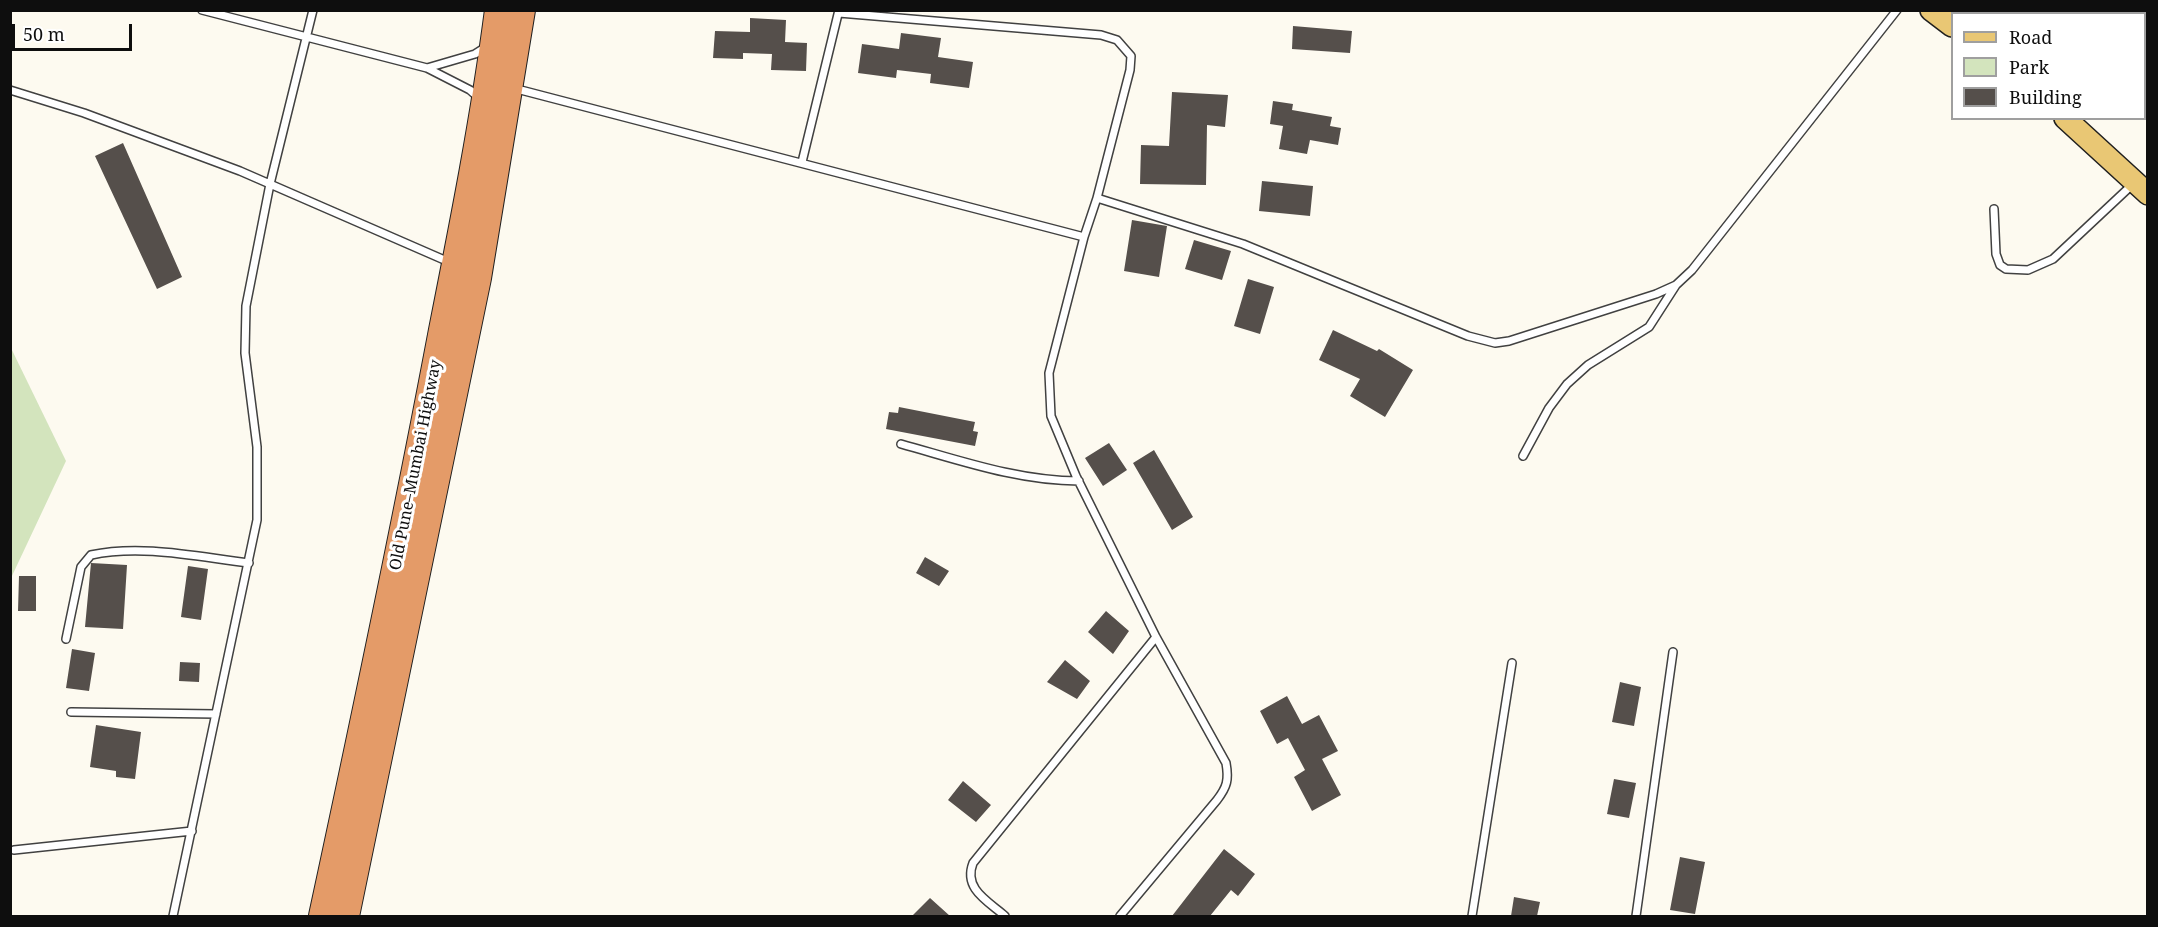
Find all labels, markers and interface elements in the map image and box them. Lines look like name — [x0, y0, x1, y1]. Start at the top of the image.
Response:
scale bar — [15, 12, 135, 50]
legend — [1951, 12, 2146, 120]
text: 50 m — [23, 22, 65, 46]
text: Road — [2009, 25, 2052, 49]
text: Park — [2009, 55, 2049, 79]
text: Building — [2009, 85, 2082, 109]
street label: Old Pune–Mumbai Highway — [386, 358, 446, 572]

